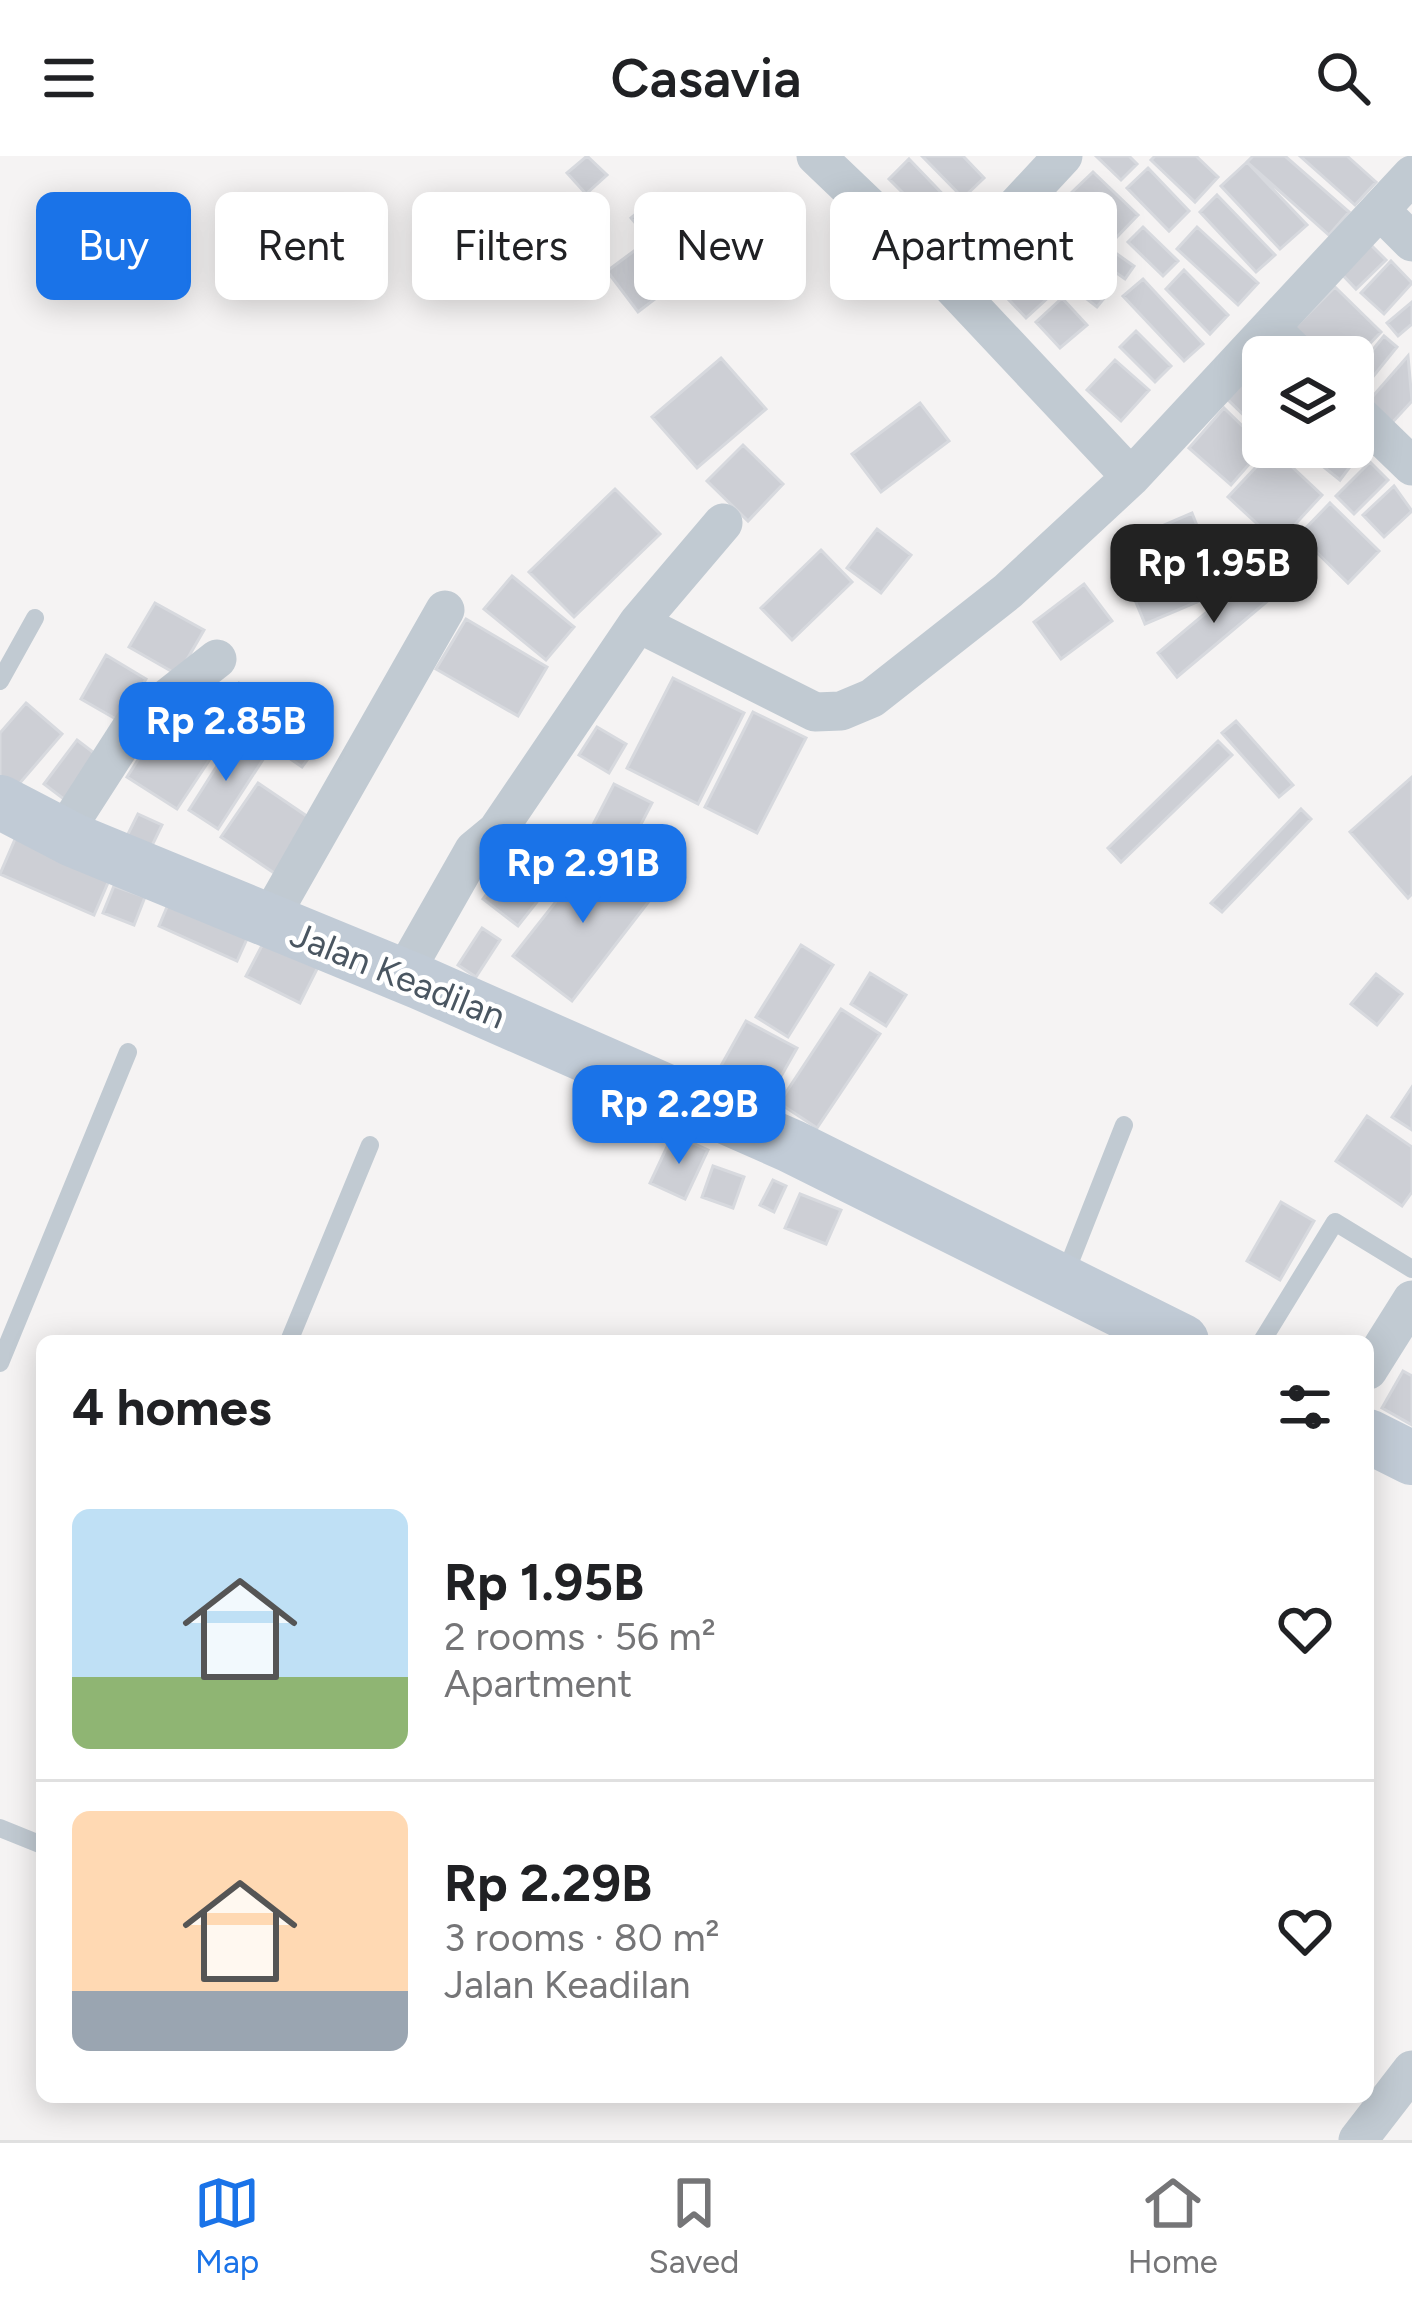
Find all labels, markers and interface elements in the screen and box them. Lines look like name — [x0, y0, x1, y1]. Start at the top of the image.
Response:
icon: menu — [36, 45, 102, 111]
icon: search — [1310, 45, 1376, 111]
text: Casavia — [610, 46, 802, 111]
chip: Buy — [36, 192, 191, 300]
chip: Rent — [215, 192, 388, 300]
chip: Filters — [412, 192, 610, 300]
chip: New — [634, 192, 806, 300]
chip: Apartment — [830, 192, 1117, 300]
map controls — [1242, 336, 1374, 468]
button: layers — [1242, 336, 1374, 468]
pin: Rp 1.95B — [1090, 524, 1338, 626]
text: Rp 1.95B — [1137, 539, 1291, 586]
pin: Rp 2.85B — [102, 682, 350, 784]
text: Rp 2.85B — [146, 697, 306, 744]
pin: Rp 2.91B — [459, 824, 707, 926]
text: Rp 2.91B — [506, 839, 660, 886]
street label: Jalan Keadilan — [284, 912, 512, 1038]
pin: Rp 2.29B — [555, 1065, 803, 1167]
text: Rp 2.29B — [599, 1080, 759, 1127]
icon: filters — [1272, 1374, 1338, 1440]
text: 4 homes — [72, 1377, 272, 1438]
text: Rp 1.95B — [444, 1552, 644, 1613]
icon: home — [168, 1557, 312, 1701]
icon: heart — [1272, 1596, 1338, 1662]
text: 2 rooms · 56 m² — [444, 1613, 716, 1660]
text: Apartment — [444, 1660, 632, 1707]
text: Rp 2.29B — [444, 1853, 652, 1914]
icon: home — [168, 1859, 312, 2003]
icon: heart — [1272, 1898, 1338, 1964]
text: 3 rooms · 80 m² — [444, 1914, 720, 1961]
text: Jalan Keadilan — [444, 1961, 691, 2008]
tab: Map — [194, 2170, 260, 2281]
tab: Saved — [648, 2170, 739, 2281]
tab: Home — [1128, 2170, 1218, 2281]

